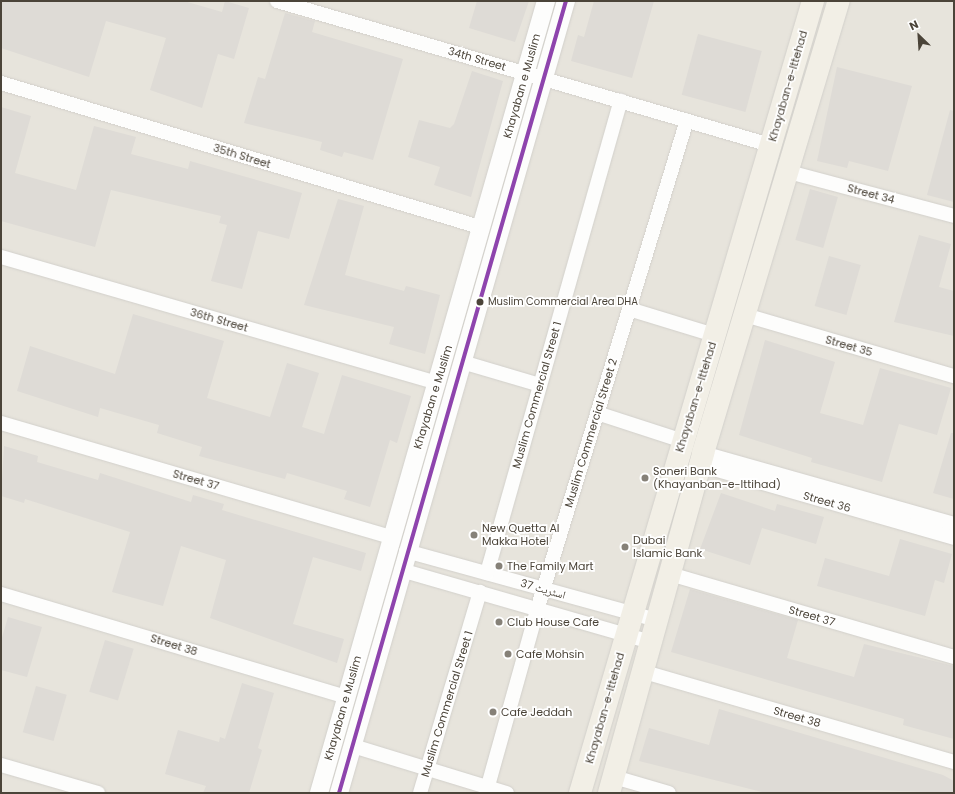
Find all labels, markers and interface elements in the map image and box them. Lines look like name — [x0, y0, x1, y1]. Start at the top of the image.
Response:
north arrow — [899, 16, 939, 56]
text: N — [907, 16, 921, 34]
street label: Khayaban-e-Ittehad — [766, 29, 810, 143]
street label: Khayaban e Muslim — [501, 32, 543, 140]
street label: 34th Street — [447, 44, 507, 74]
street label: 35th Street — [212, 141, 272, 171]
street label: Street 34 — [846, 181, 896, 207]
place label: Muslim Commercial Area DHA — [488, 296, 638, 308]
marker: Muslim Commercial Area DHA — [475, 297, 485, 307]
street label: 36th Street — [189, 305, 249, 335]
street label: Muslim Commercial Street 1 — [510, 320, 564, 470]
street label: Street 35 — [824, 333, 874, 359]
street label: Khayaban-e-Ittehad — [673, 340, 719, 454]
street label: Khayaban e Muslim — [411, 343, 455, 451]
street label: Muslim Commercial Street 2 — [562, 357, 620, 509]
place label: Soneri Bank (Khayanban-e-Ittihad) — [653, 465, 781, 491]
street label: Street 37 — [171, 467, 221, 493]
marker: Soneri Bank (Khayanban-e-Ittihad) — [640, 473, 650, 483]
street label: Street 36 — [802, 489, 852, 515]
place label: New Quetta Al Makka Hotel — [482, 522, 560, 548]
marker: New Quetta Al Makka Hotel — [469, 530, 479, 540]
place label: Dubai Islamic Bank — [633, 534, 702, 560]
marker: Dubai Islamic Bank — [620, 542, 630, 552]
place label: The Family Mart — [507, 559, 594, 573]
marker: The Family Mart — [494, 561, 504, 571]
street label: اسٹریٹ 37 — [519, 576, 567, 602]
street label: Street 37 — [787, 603, 837, 629]
place label: Club House Cafe — [507, 615, 599, 629]
marker: Club House Cafe — [494, 617, 504, 627]
street label: Muslim Commercial Street 1 — [418, 629, 476, 779]
street label: Street 38 — [149, 632, 199, 658]
place label: Cafe Mohsin — [516, 647, 584, 661]
marker: Cafe Mohsin — [503, 649, 513, 659]
street label: Khayaban-e-Ittehad — [583, 651, 627, 765]
street label: Khayaban e Muslim — [322, 654, 364, 762]
street label: Street 38 — [772, 704, 822, 730]
place label: Cafe Jeddah — [501, 705, 572, 719]
marker: Cafe Jeddah — [488, 707, 498, 717]

